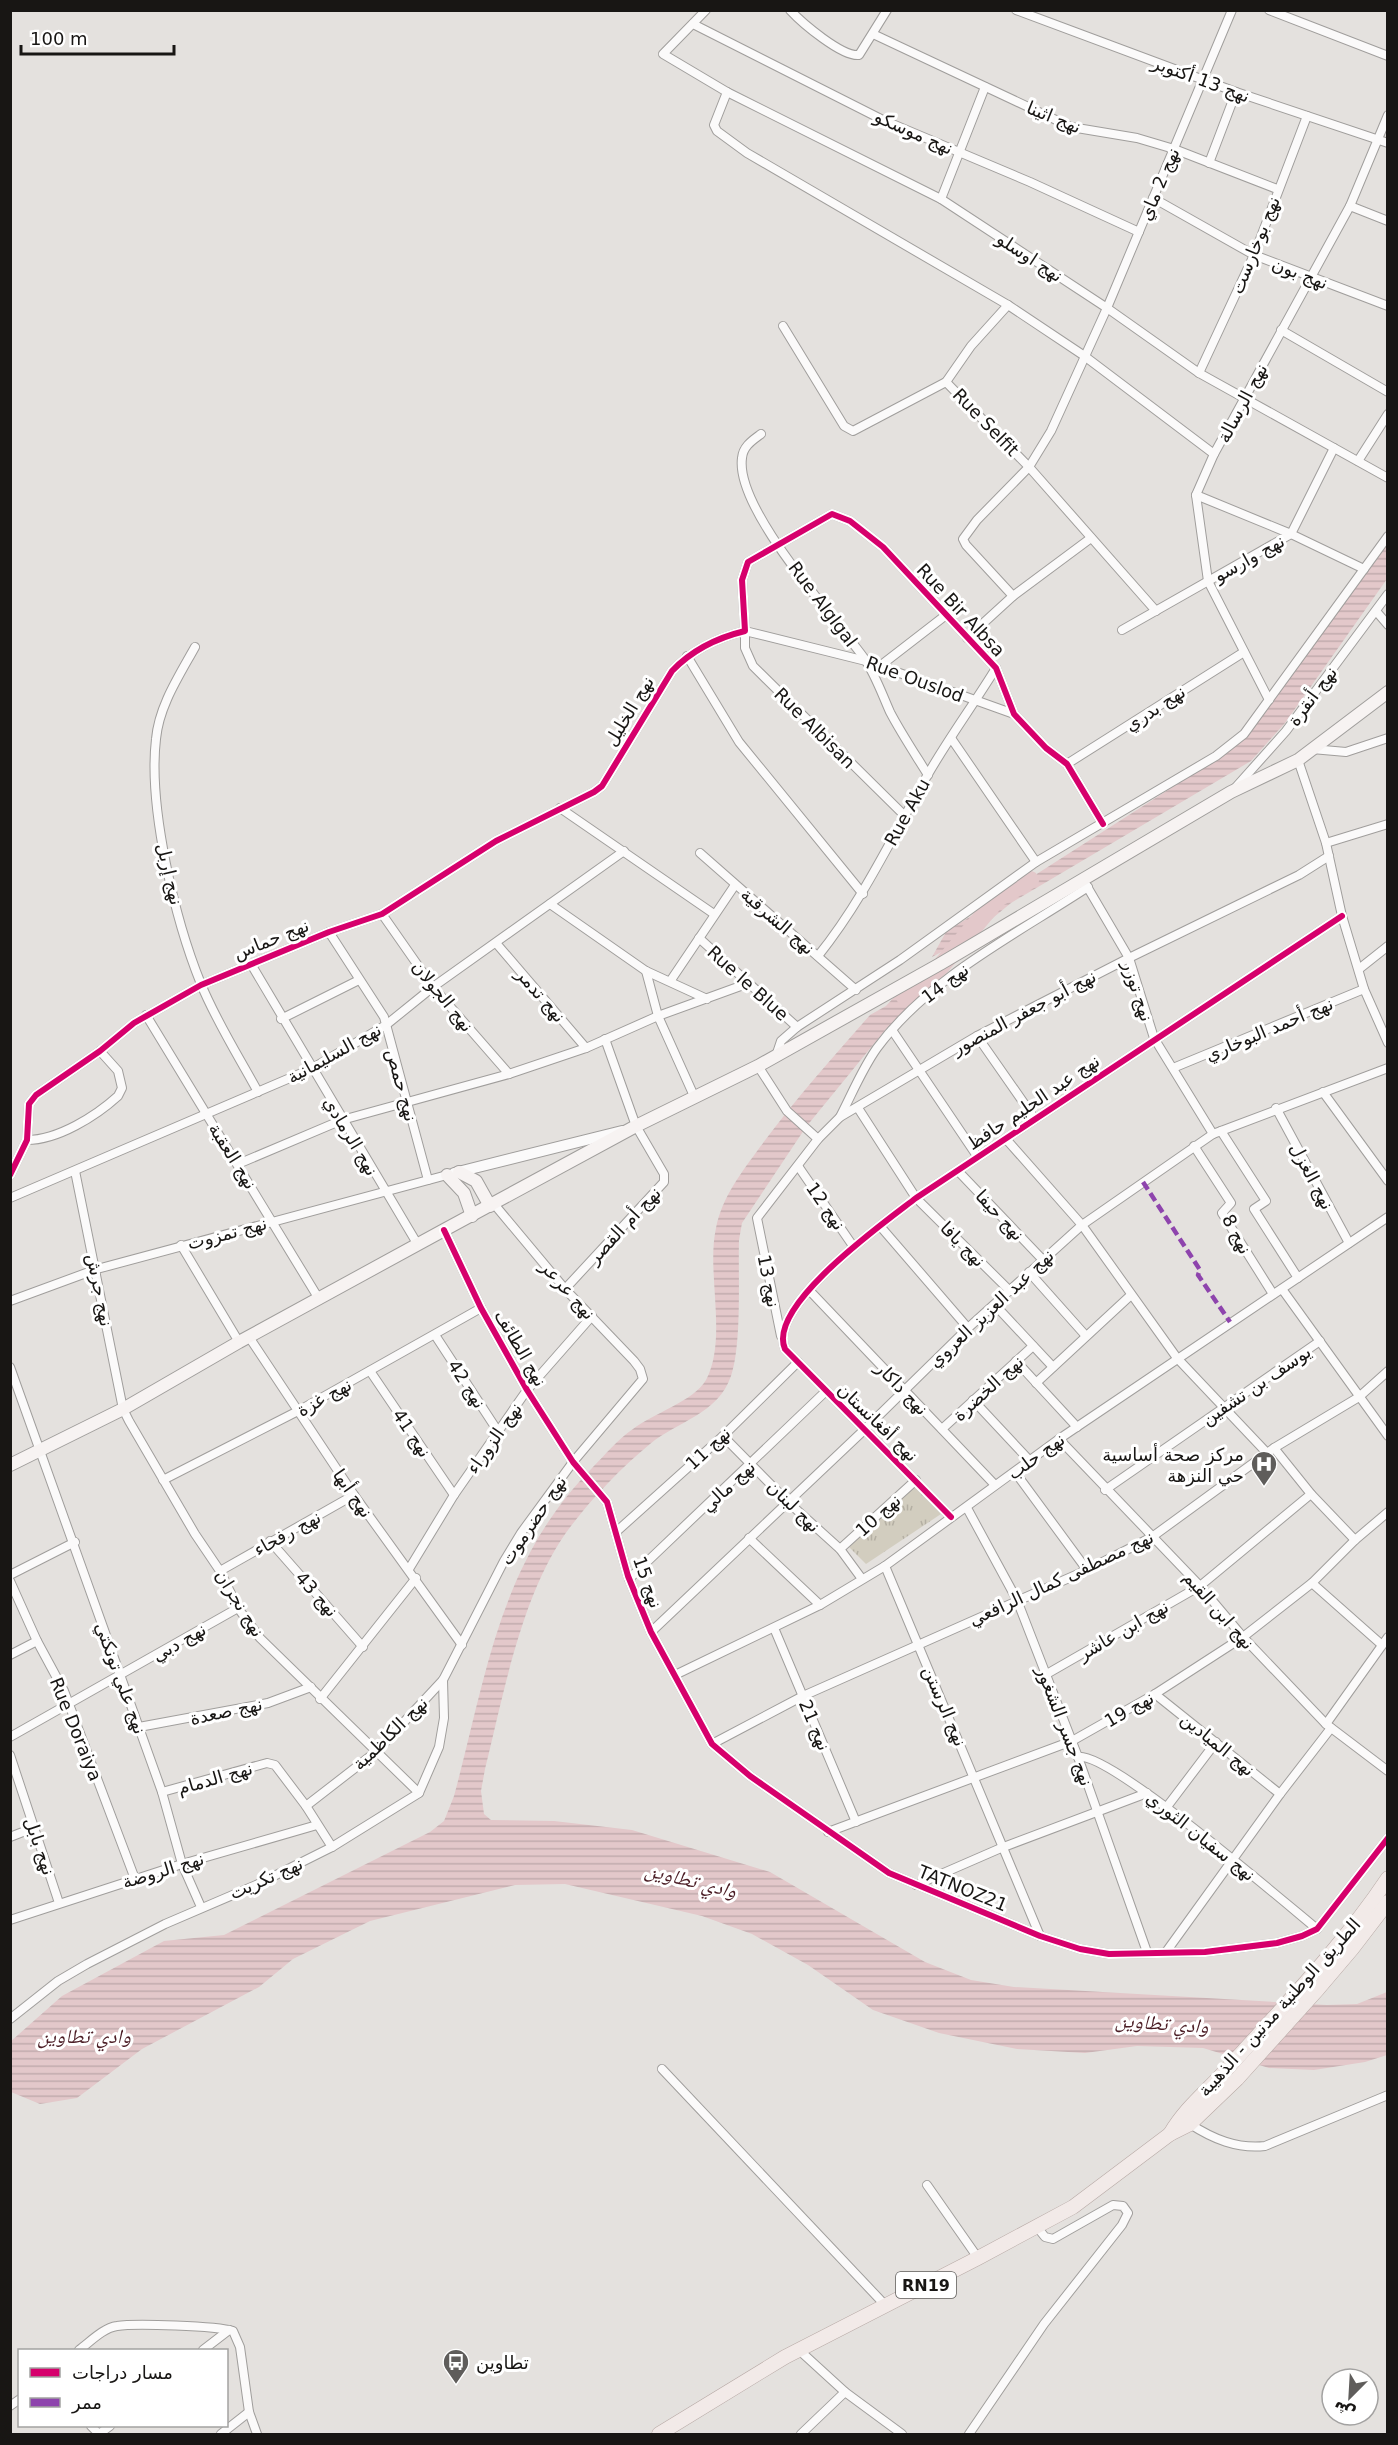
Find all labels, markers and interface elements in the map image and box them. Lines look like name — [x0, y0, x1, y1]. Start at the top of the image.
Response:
scale bar — [21, 18, 174, 56]
text: 100 m — [30, 28, 88, 49]
street label: نهج 13 أكتوبر — [1148, 50, 1253, 107]
street label: نهج اثينا — [1023, 97, 1084, 138]
street label: نهج موسكو — [870, 105, 957, 160]
street label: نهج 2 ماي — [1134, 144, 1185, 224]
street label: نهج بوخارست — [1226, 193, 1285, 297]
street label: نهج اوسلو — [992, 227, 1067, 287]
street label: نهج بون — [1269, 253, 1331, 294]
street label: نهج الرسالة — [1212, 360, 1273, 447]
street label: Rue Selfit — [949, 384, 1023, 460]
street label: نهج وارسو — [1209, 530, 1288, 587]
street label: Rue Alglgal — [784, 557, 862, 651]
street label: Rue Bir Albsa — [913, 559, 1009, 661]
street label: Rue Ouslod — [863, 652, 967, 706]
street label: نهج أنقرة — [1282, 661, 1342, 731]
street label: نهج الخليل — [600, 672, 659, 750]
street label: نهج بدري — [1121, 681, 1190, 736]
street label: Rue Albisan — [770, 683, 860, 773]
street label: Rue Aku — [880, 775, 934, 849]
street label: نهج إربل — [152, 841, 187, 907]
street label: نهج الشرقية — [736, 883, 819, 959]
street label: نهج حماس — [230, 914, 312, 965]
street label: Rue le Blue — [703, 941, 793, 1025]
street label: نهج الجولان — [407, 956, 478, 1036]
street label: نهج توزر — [1117, 957, 1158, 1024]
street label: نهج 14 — [917, 958, 973, 1008]
street label: نهج تدمر — [510, 963, 570, 1027]
street label: نهج أبو جعفر المنصور — [947, 964, 1100, 1060]
street label: نهج أحمد البوخاري — [1201, 992, 1337, 1066]
street label: نهج السليمانية — [283, 1018, 385, 1088]
street label: نهج حمص — [381, 1046, 422, 1124]
street label: نهج عبد الحليم حافظ — [963, 1050, 1104, 1155]
street label: نهج الرمادي — [318, 1093, 383, 1180]
street label: نهج العقبة — [204, 1119, 262, 1193]
street label: نهج الغزل — [1285, 1139, 1338, 1214]
street label: نهج 12 — [801, 1178, 850, 1235]
street label: نهج أم القصر — [582, 1181, 666, 1269]
street label: نهج حيفا — [971, 1185, 1029, 1245]
street label: نهج 8 — [1217, 1210, 1256, 1258]
street label: نهج تمزوت — [185, 1212, 269, 1255]
street label: نهج يافا — [935, 1217, 990, 1272]
street label: نهج عبد العزيز العروي — [924, 1245, 1059, 1372]
street label: نهج جرش — [82, 1252, 117, 1328]
street label: نهج 13 — [753, 1253, 784, 1309]
street label: نهج عرعر — [535, 1255, 600, 1324]
street label: نهج الطائف — [490, 1306, 551, 1391]
street label: يوسف بن تشفين — [1197, 1341, 1315, 1430]
street label: نهج الخضرة — [948, 1351, 1028, 1426]
street label: نهج 42 — [443, 1356, 490, 1413]
street label: نهج داكار — [870, 1356, 933, 1420]
street label: نهج غزة — [293, 1373, 356, 1421]
street label: نهج أفغانستان — [833, 1378, 923, 1466]
street label: نهج الزوراء — [462, 1398, 527, 1478]
street label: نهج 41 — [387, 1405, 436, 1462]
street label: نهج 11 — [681, 1422, 735, 1475]
street label: نهج حلب — [1003, 1428, 1069, 1485]
place label: مركز صحة أساسية حي النزهة — [1102, 1443, 1244, 1487]
hospital icon: مركز صحة أساسية حي النزهة — [1249, 1449, 1279, 1487]
street label: نهج مالي — [697, 1456, 760, 1517]
street label: نهج أبها — [328, 1464, 378, 1522]
street label: نهج حضرموت — [495, 1471, 571, 1569]
street label: نهج لبنان — [762, 1476, 825, 1537]
street label: نهج 10 — [851, 1489, 906, 1541]
street label: نهج رفحاء — [250, 1506, 325, 1561]
street label: نهج مصطفى كمال الرافعي — [965, 1526, 1157, 1631]
street label: نهج 15 — [628, 1553, 667, 1611]
street label: نهج نجران — [210, 1565, 269, 1641]
street label: نهج ابن القيم — [1178, 1566, 1259, 1654]
street label: نهج 43 — [291, 1567, 343, 1622]
street label: نهج ابن عاشر — [1073, 1596, 1173, 1666]
street label: نهج دبي — [148, 1618, 210, 1667]
street label: نهج علي تونكتي — [90, 1619, 151, 1737]
street label: نهج جسر الشغور — [1031, 1662, 1098, 1789]
street label: نهج الرستن — [918, 1663, 971, 1750]
street label: Rue Doraiya — [46, 1674, 106, 1784]
street label: نهج 19 — [1101, 1687, 1158, 1732]
street label: نهج الكاظمية — [348, 1692, 433, 1775]
street label: نهج صعدة — [188, 1693, 264, 1730]
street label: نهج 21 — [794, 1696, 835, 1754]
street label: نهج الميادين — [1176, 1708, 1259, 1781]
street label: نهج الدمام — [175, 1757, 255, 1800]
street label: نهج سفيان الثوري — [1142, 1787, 1260, 1886]
street label: نهج بابل — [19, 1814, 60, 1878]
street label: نهج الروضة — [119, 1848, 207, 1893]
street label: نهج تكريت — [226, 1853, 306, 1904]
water label: وادي تطاوين — [642, 1857, 739, 1907]
street label: TATNOZ21 — [914, 1860, 1011, 1915]
street label: الطريق الوطنية مدنين - الذهيبة — [1193, 1914, 1365, 2101]
water label: وادي تطاوين — [1114, 2008, 1209, 2042]
water label: وادي تطاوين — [37, 2024, 131, 2052]
road number: RN19 — [896, 2272, 956, 2298]
bus stop icon: تطاوين — [441, 2347, 471, 2385]
legend — [18, 2349, 228, 2427]
place label: تطاوين — [476, 2352, 529, 2374]
text: مسار دراجات — [72, 2362, 173, 2383]
north arrow — [1320, 2367, 1380, 2427]
text: ممر — [71, 2392, 102, 2414]
text: ش — [1330, 2397, 1358, 2423]

